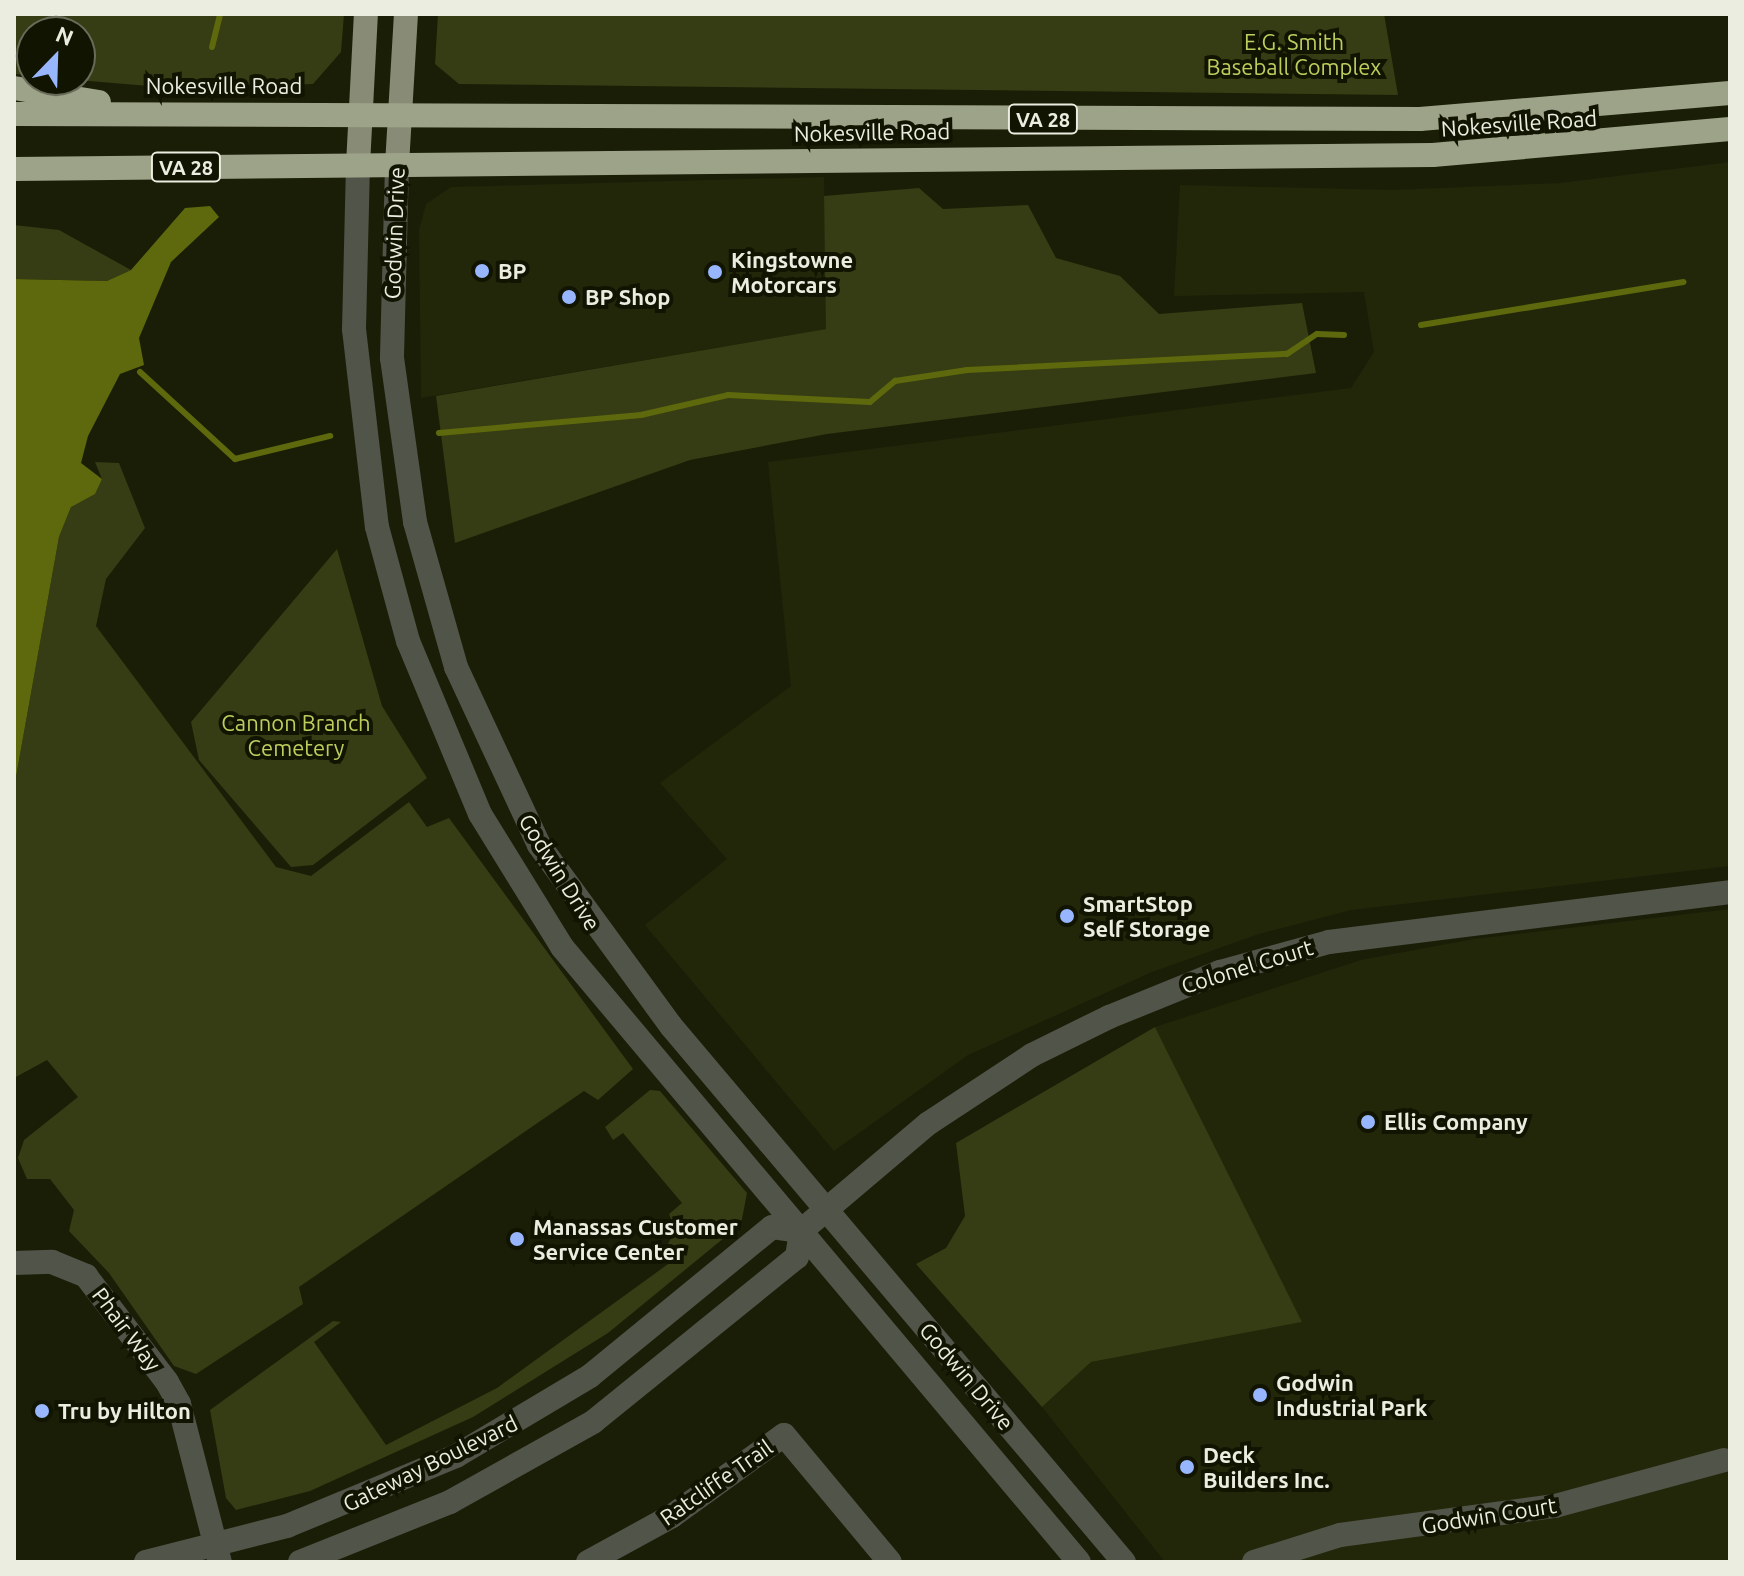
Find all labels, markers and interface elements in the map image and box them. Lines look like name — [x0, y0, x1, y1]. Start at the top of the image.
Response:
north arrow — [16, 16, 96, 96]
text: N — [52, 21, 77, 50]
park label: E.G. Smith Baseball Complex — [1207, 28, 1381, 80]
street label: Nokesville Road — [146, 73, 302, 99]
road number: VA 28 — [1007, 103, 1079, 135]
street label: Nokesville Road — [1440, 104, 1598, 142]
street label: Nokesville Road — [794, 117, 950, 147]
road number: VA 28 — [150, 151, 222, 183]
street label: Godwin Drive — [378, 166, 410, 300]
place label: Kingstowne Motorcars — [731, 246, 853, 298]
place label: BP — [498, 258, 527, 284]
marker: BP — [473, 262, 491, 280]
marker: Kingstowne Motorcars — [706, 263, 724, 281]
place label: BP Shop — [585, 284, 671, 310]
marker: BP Shop — [560, 288, 578, 306]
park label: Cannon Branch Cemetery — [221, 709, 371, 760]
street label: Godwin Drive — [514, 809, 606, 935]
place label: SmartStop Self Storage — [1083, 890, 1210, 942]
marker: SmartStop Self Storage — [1058, 907, 1076, 925]
street label: Colonel Court — [1178, 933, 1316, 999]
place label: Ellis Company — [1384, 1109, 1528, 1135]
marker: Ellis Company — [1359, 1113, 1377, 1131]
place label: Manassas Customer Service Center — [533, 1213, 738, 1264]
marker: Manassas Customer Service Center — [508, 1230, 526, 1248]
street label: Phair Way — [87, 1282, 167, 1376]
street label: Godwin Drive — [914, 1317, 1020, 1435]
place label: Godwin Industrial Park — [1276, 1369, 1427, 1420]
marker: Godwin Industrial Park — [1251, 1386, 1269, 1404]
place label: Tru by Hilton — [58, 1398, 191, 1424]
marker: Tru by Hilton — [33, 1402, 51, 1420]
street label: Gateway Boulevard — [338, 1409, 522, 1517]
street label: Ratcliffe Trail — [655, 1434, 777, 1530]
place label: Deck Builders Inc. — [1203, 1441, 1330, 1492]
marker: Deck Builders Inc. — [1178, 1458, 1196, 1476]
street label: Godwin Court — [1420, 1491, 1558, 1539]

